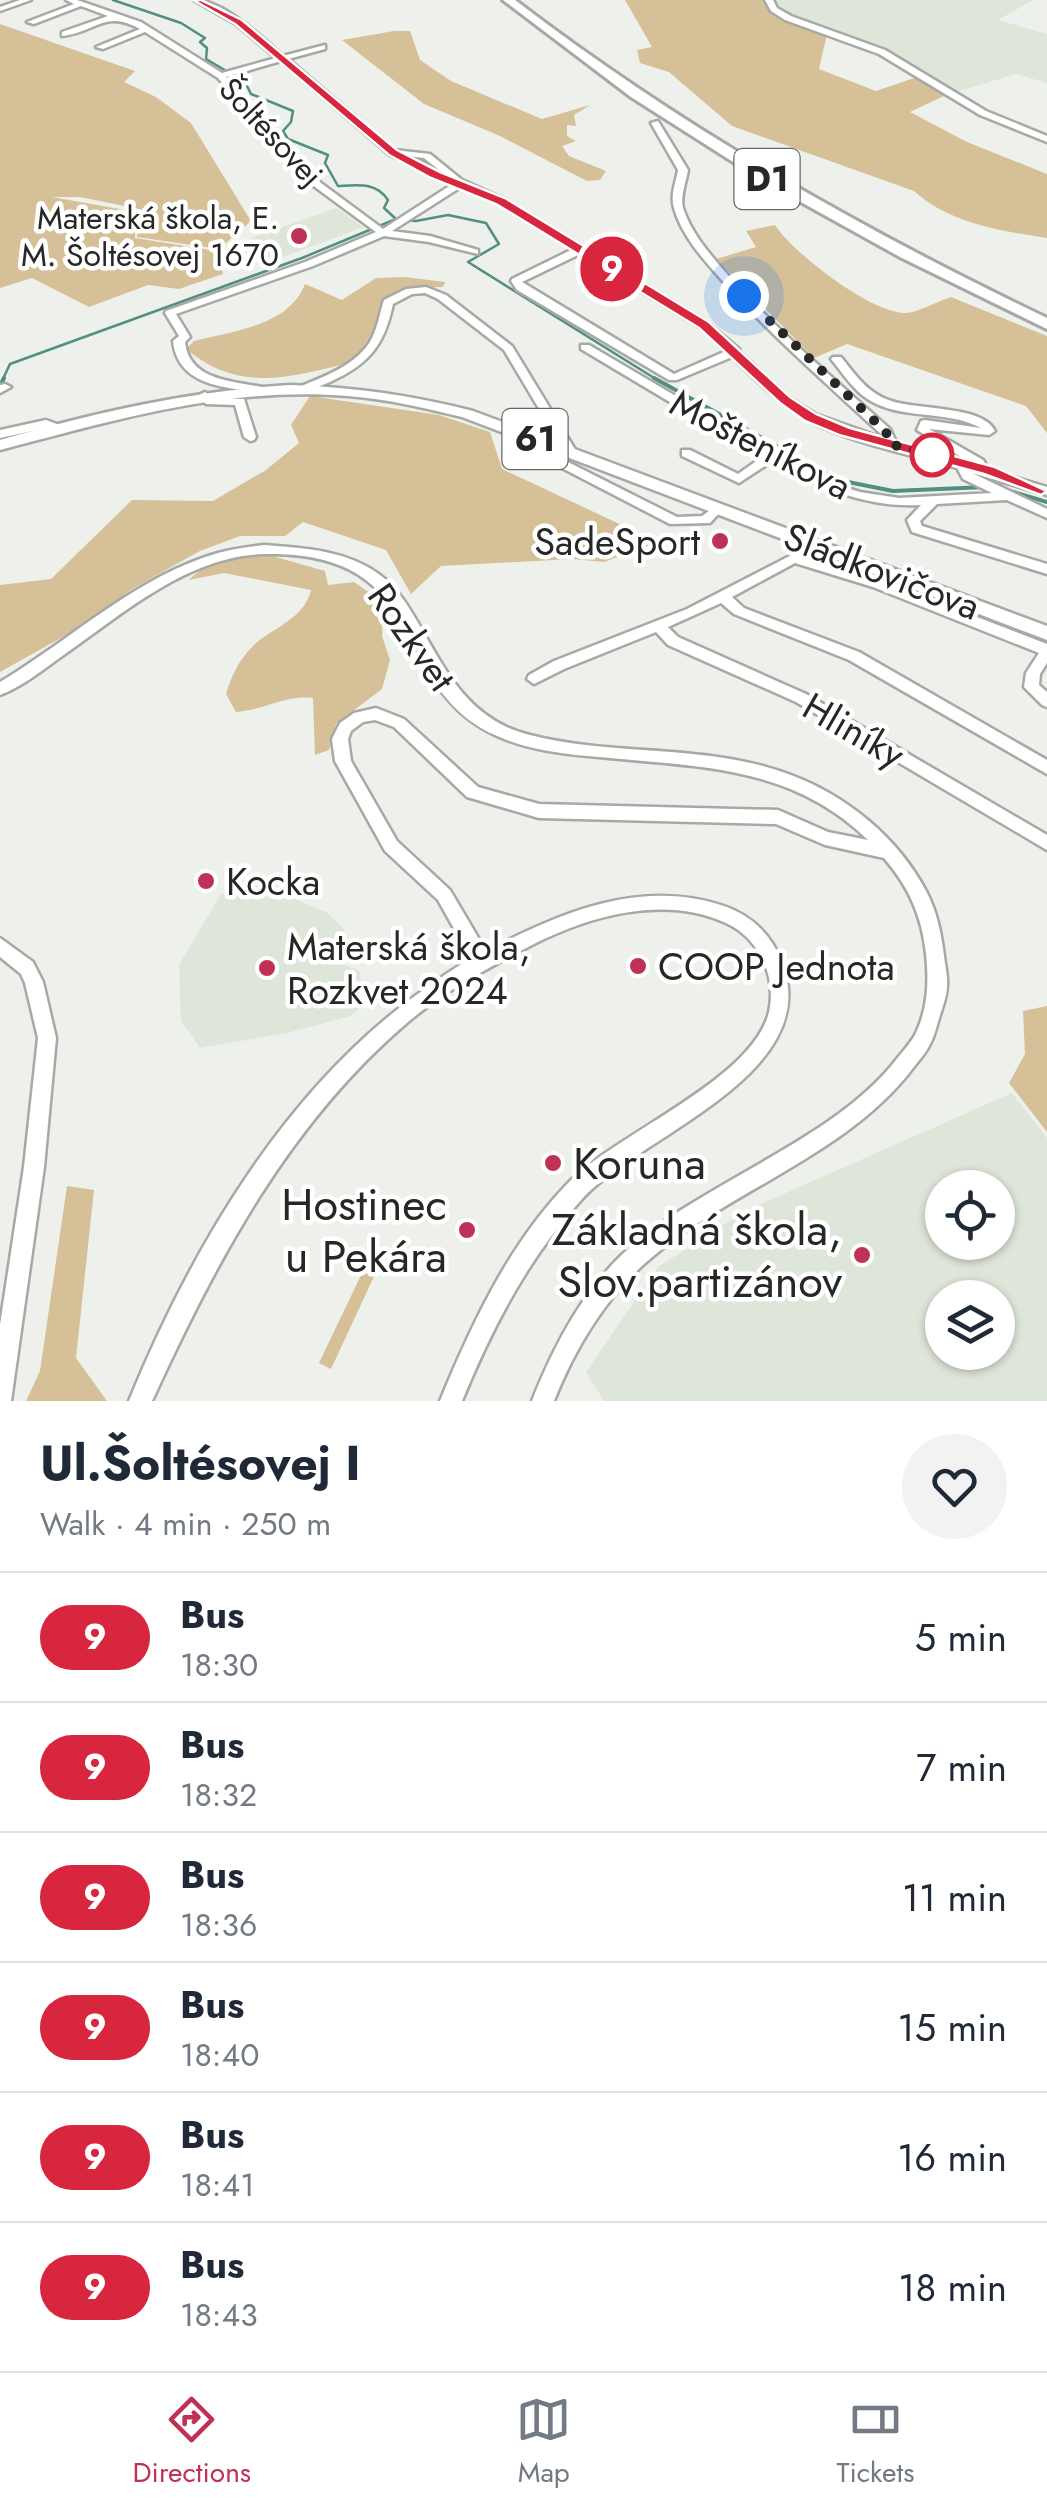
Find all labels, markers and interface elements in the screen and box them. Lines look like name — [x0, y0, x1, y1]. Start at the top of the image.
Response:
street label: Šoltésovej — [208, 67, 334, 197]
road number: D1 — [734, 149, 800, 209]
place label: Materská škola, E. M. Šoltésovej 1670 — [21, 195, 279, 278]
marker: Materská škola, E. M. Šoltésovej 1670 — [288, 225, 310, 247]
line badge: 9 — [580, 236, 644, 302]
text: 9 — [600, 244, 624, 294]
your location — [719, 271, 769, 321]
street label: Mošteníkova — [661, 375, 861, 513]
road number: 61 — [502, 409, 568, 469]
unlabelled marker — [911, 434, 953, 476]
street label: Sládkovičova — [776, 508, 988, 634]
place label: SadeSport — [534, 514, 700, 569]
marker: SadeSport — [709, 530, 731, 552]
street label: Rozkvet — [355, 572, 469, 702]
street label: Hliníky — [793, 679, 915, 781]
place label: Kocka — [226, 854, 320, 909]
marker: Kocka — [195, 870, 217, 892]
place label: Materská škola, Rozkvet 2024 — [287, 919, 531, 1018]
place label: COOP Jednota — [658, 939, 895, 994]
marker: COOP Jednota — [627, 955, 649, 977]
marker: Materská škola, Rozkvet 2024 — [256, 957, 278, 979]
place label: Koruna — [573, 1131, 706, 1196]
marker: Koruna — [542, 1152, 564, 1174]
map controls — [925, 1170, 1015, 1370]
button: locate — [925, 1170, 1015, 1260]
place label: Hostinec u Pekára — [281, 1172, 447, 1289]
place label: Základná škola, Slov.partizánov — [552, 1197, 842, 1314]
marker: Hostinec u Pekára — [456, 1219, 478, 1241]
marker: Základná škola, Slov.partizánov — [851, 1244, 873, 1266]
button: layers — [925, 1280, 1015, 1370]
text: Ul.Šoltésovej I — [40, 1429, 361, 1498]
button: heart — [902, 1434, 1007, 1539]
text: Walk · 4 min · 250 m — [40, 1501, 331, 1547]
text: Bus — [180, 1587, 244, 1642]
text: 5 min — [915, 1610, 1007, 1665]
text: 9 — [83, 1612, 107, 1662]
text: 18:30 — [180, 1642, 258, 1688]
text: Bus — [180, 1717, 244, 1772]
text: 7 min — [916, 1740, 1007, 1795]
text: 9 — [83, 1742, 107, 1792]
text: 18:32 — [180, 1772, 257, 1818]
text: Bus — [180, 1847, 244, 1902]
text: 11 min — [902, 1870, 1007, 1925]
text: 9 — [83, 1872, 107, 1922]
text: 18:36 — [180, 1902, 257, 1948]
text: Bus — [180, 1977, 244, 2032]
text: 15 min — [898, 2000, 1007, 2055]
text: 9 — [83, 2002, 107, 2052]
text: 18:40 — [180, 2032, 259, 2078]
text: Bus — [180, 2107, 244, 2162]
text: 16 min — [897, 2130, 1007, 2185]
text: 9 — [83, 2132, 107, 2182]
text: 18:41 — [180, 2162, 255, 2208]
text: Bus — [180, 2237, 244, 2292]
text: 18 min — [898, 2260, 1007, 2315]
text: 9 — [83, 2262, 107, 2312]
text: 18:43 — [180, 2292, 258, 2338]
tab: Directions — [133, 2392, 251, 2493]
tab: Map — [516, 2392, 571, 2493]
tab: Tickets — [836, 2392, 914, 2493]

